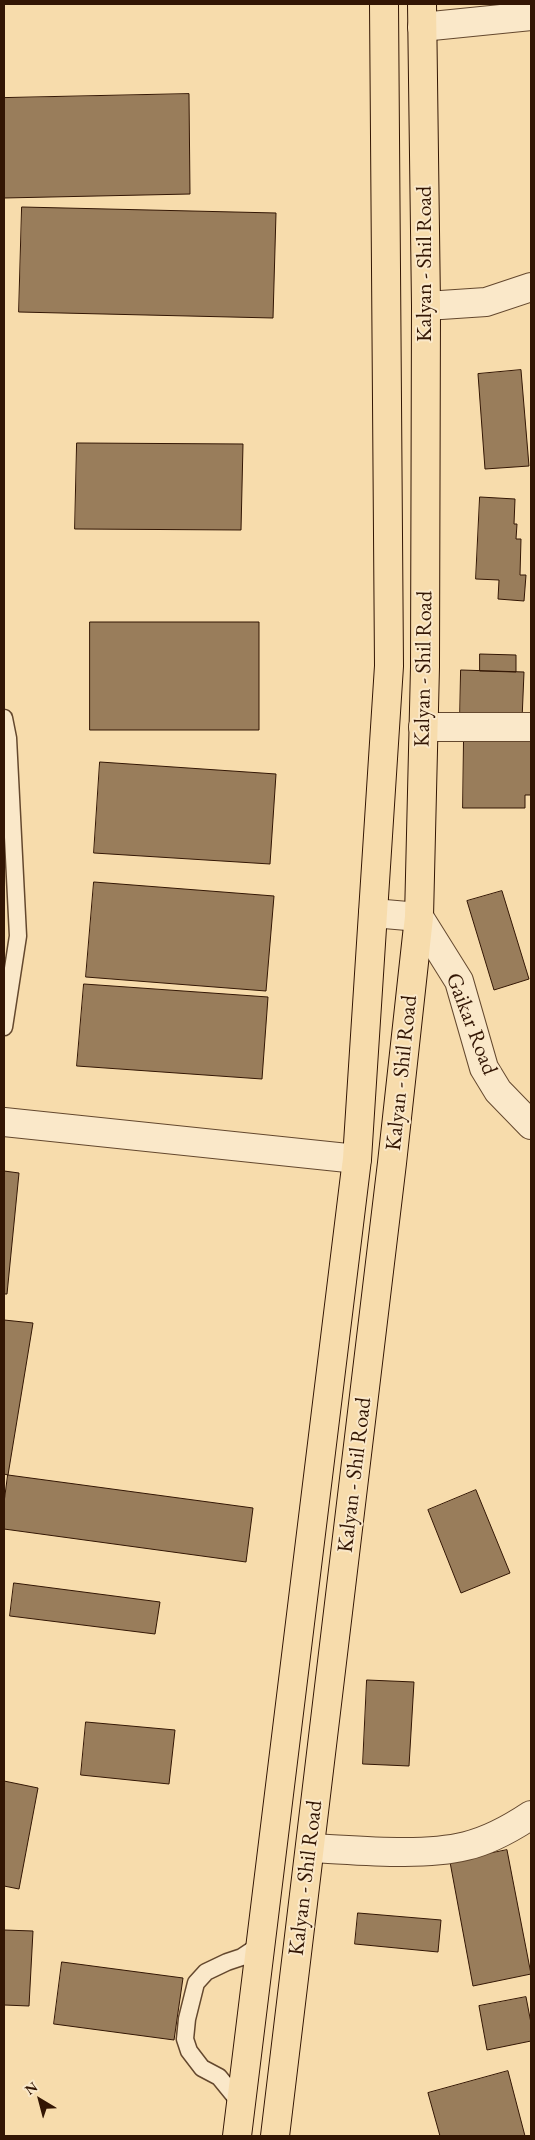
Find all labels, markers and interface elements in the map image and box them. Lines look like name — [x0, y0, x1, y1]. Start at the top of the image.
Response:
street label: Kalyan - Shil Road — [412, 186, 438, 342]
street label: Kalyan - Shil Road — [409, 591, 439, 747]
street label: Gaikar Road — [439, 969, 503, 1079]
street label: Kalyan - Shil Road — [381, 994, 423, 1152]
street label: Kalyan - Shil Road — [332, 1396, 378, 1554]
street label: Kalyan - Shil Road — [283, 1799, 329, 1957]
north arrow — [15, 2075, 65, 2125]
text: N — [21, 2077, 41, 2099]

